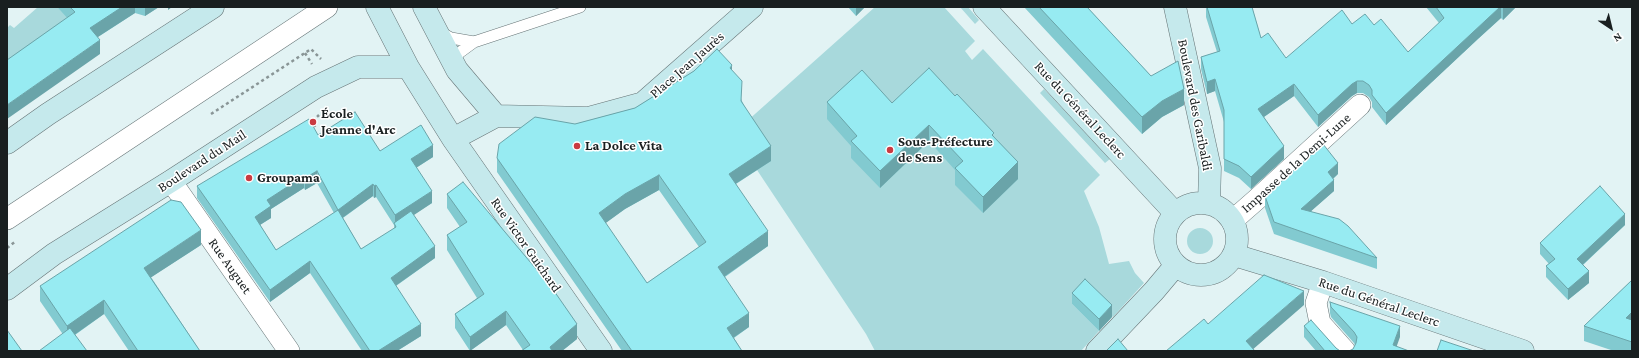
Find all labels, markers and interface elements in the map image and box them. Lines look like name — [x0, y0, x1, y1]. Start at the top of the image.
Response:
north arrow — [1591, 8, 1631, 48]
street label: Place Jean Jaurès — [646, 28, 728, 102]
text: N — [1611, 31, 1624, 45]
street label: Boulevard des Garibaldi — [1174, 38, 1216, 172]
street label: Rue du Général Leclerc — [1031, 58, 1129, 162]
place label: École Jeanne d'Arc — [321, 106, 396, 138]
street label: Impasse de la Demi-Lune — [1238, 109, 1354, 217]
marker: École Jeanne d'Arc — [308, 117, 318, 127]
street label: Boulevard du Mail — [155, 126, 249, 196]
place label: Sous-Préfecture de Sens — [898, 134, 993, 166]
place label: La Dolce Vita — [585, 138, 662, 154]
marker: La Dolce Vita — [572, 141, 582, 151]
marker: Sous-Préfecture de Sens — [885, 145, 895, 155]
place label: Groupama — [257, 170, 320, 186]
marker: Groupama — [244, 173, 254, 183]
street label: Rue Victor Guichard — [487, 194, 565, 296]
street label: Rue Auguet — [205, 235, 255, 297]
street label: Rue du Général Leclerc — [1316, 273, 1442, 331]

